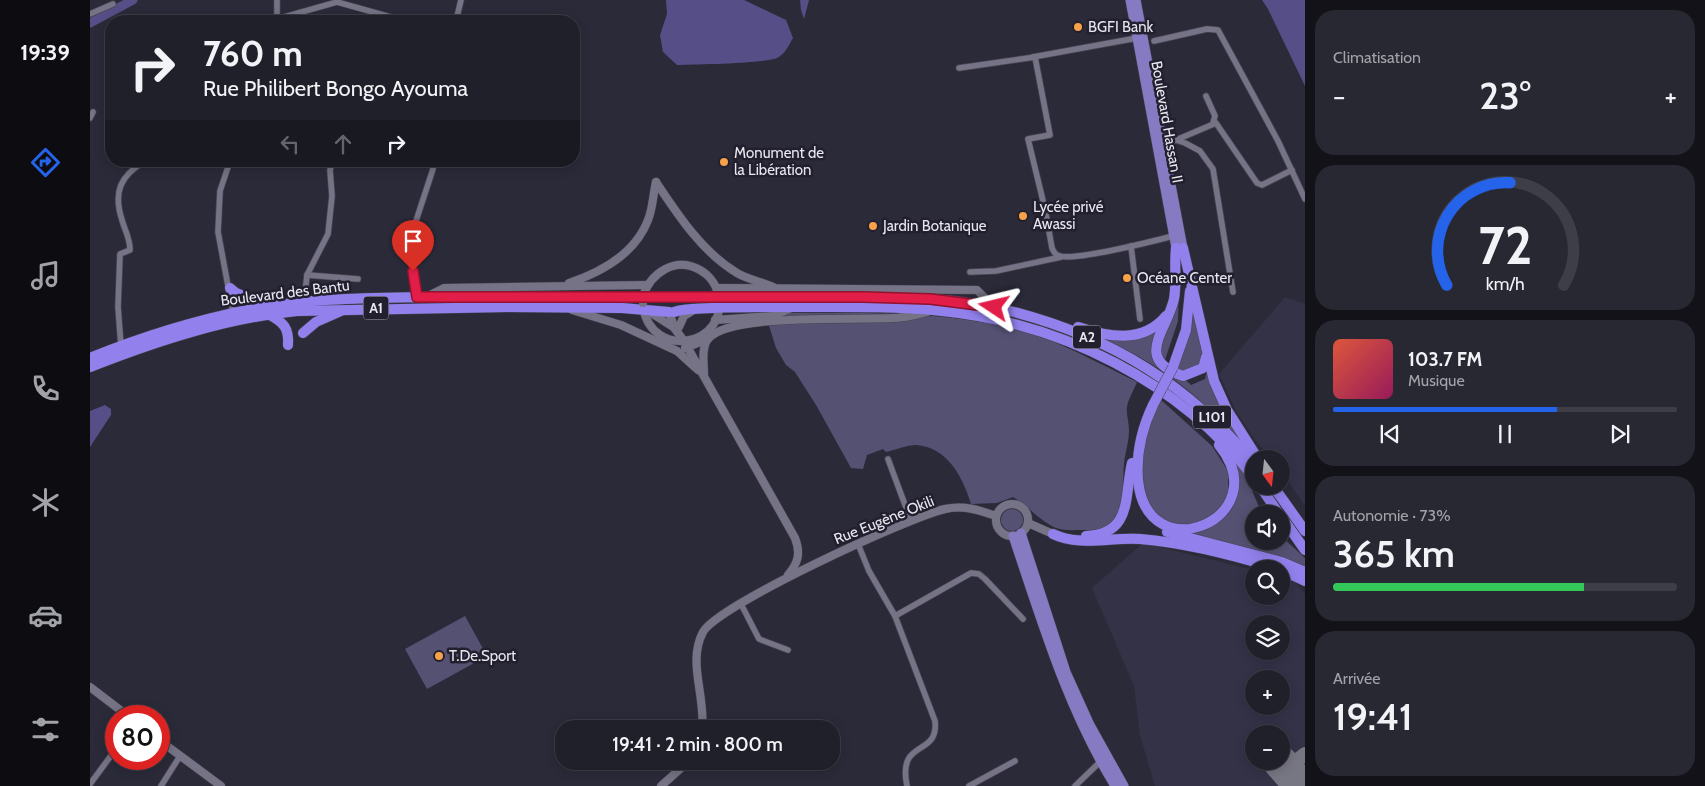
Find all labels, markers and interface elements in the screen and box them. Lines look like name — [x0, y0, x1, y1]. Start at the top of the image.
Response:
place label: BGFI Bank — [1088, 18, 1154, 36]
marker: BGFI Bank — [1072, 21, 1084, 33]
text: 760 m — [203, 32, 303, 75]
icon: right — [120, 35, 185, 100]
text: 19:39 — [20, 39, 70, 66]
text: Climatisation — [1333, 48, 1421, 67]
street label: Boulevard Hassan II — [1147, 60, 1187, 184]
text: 23° — [1479, 72, 1531, 119]
text: Rue Philibert Bongo Ayouma — [203, 75, 468, 102]
text: − — [1333, 79, 1345, 113]
text: + — [1665, 79, 1677, 113]
icon: left — [276, 130, 304, 158]
icon: ahead — [329, 130, 357, 158]
icon: right — [382, 130, 410, 158]
place label: Monument de la Libération — [734, 144, 824, 179]
icon: directions — [28, 145, 63, 180]
marker: Monument de la Libération — [718, 156, 730, 168]
place label: Lycée privé Awassi — [1033, 198, 1104, 233]
marker: Lycée privé Awassi — [1017, 210, 1029, 222]
text: 72 — [1478, 214, 1532, 277]
place label: Jardin Botanique — [882, 217, 987, 235]
pin — [392, 220, 434, 271]
marker: Jardin Botanique — [867, 220, 879, 232]
icon: arrive — [399, 227, 427, 255]
icon: music — [28, 258, 63, 293]
place label: Océane Center — [1137, 269, 1232, 287]
marker: Océane Center — [1121, 272, 1133, 284]
text: km/h — [1485, 273, 1525, 294]
street label: Boulevard des Bantu — [219, 276, 351, 310]
position arrow — [967, 280, 1019, 332]
road number: A1 — [364, 296, 388, 320]
road number: A2 — [1073, 326, 1101, 348]
text: 103.7 FM — [1408, 348, 1482, 371]
icon: phone — [28, 371, 63, 406]
text: Musique — [1408, 371, 1465, 390]
road number: L101 — [1193, 406, 1231, 428]
icon: previous — [1376, 420, 1404, 448]
icon: pause — [1491, 420, 1519, 448]
icon: next — [1606, 420, 1634, 448]
north arrow — [1245, 450, 1290, 495]
map controls — [1245, 450, 1290, 770]
icon: climate — [28, 485, 63, 520]
street label: Rue Eugène Okili — [831, 492, 937, 548]
button: sound — [1245, 505, 1290, 550]
text: Autonomie · 73% — [1333, 506, 1451, 525]
text: 365 km — [1333, 530, 1455, 577]
button: search — [1245, 560, 1290, 605]
icon: car — [28, 598, 63, 633]
button: layers — [1245, 615, 1290, 660]
place label: T.De.Sport — [449, 647, 516, 665]
marker: T.De.Sport — [433, 650, 445, 662]
text: Arrivée — [1333, 669, 1380, 688]
button: + — [1245, 670, 1290, 715]
text: 19:41 — [1333, 693, 1412, 740]
speed limit sign: 80 — [105, 705, 170, 770]
icon: filters — [28, 712, 63, 747]
button: − — [1245, 725, 1290, 770]
text: 19:41 · 2 min · 800 m — [612, 733, 783, 756]

